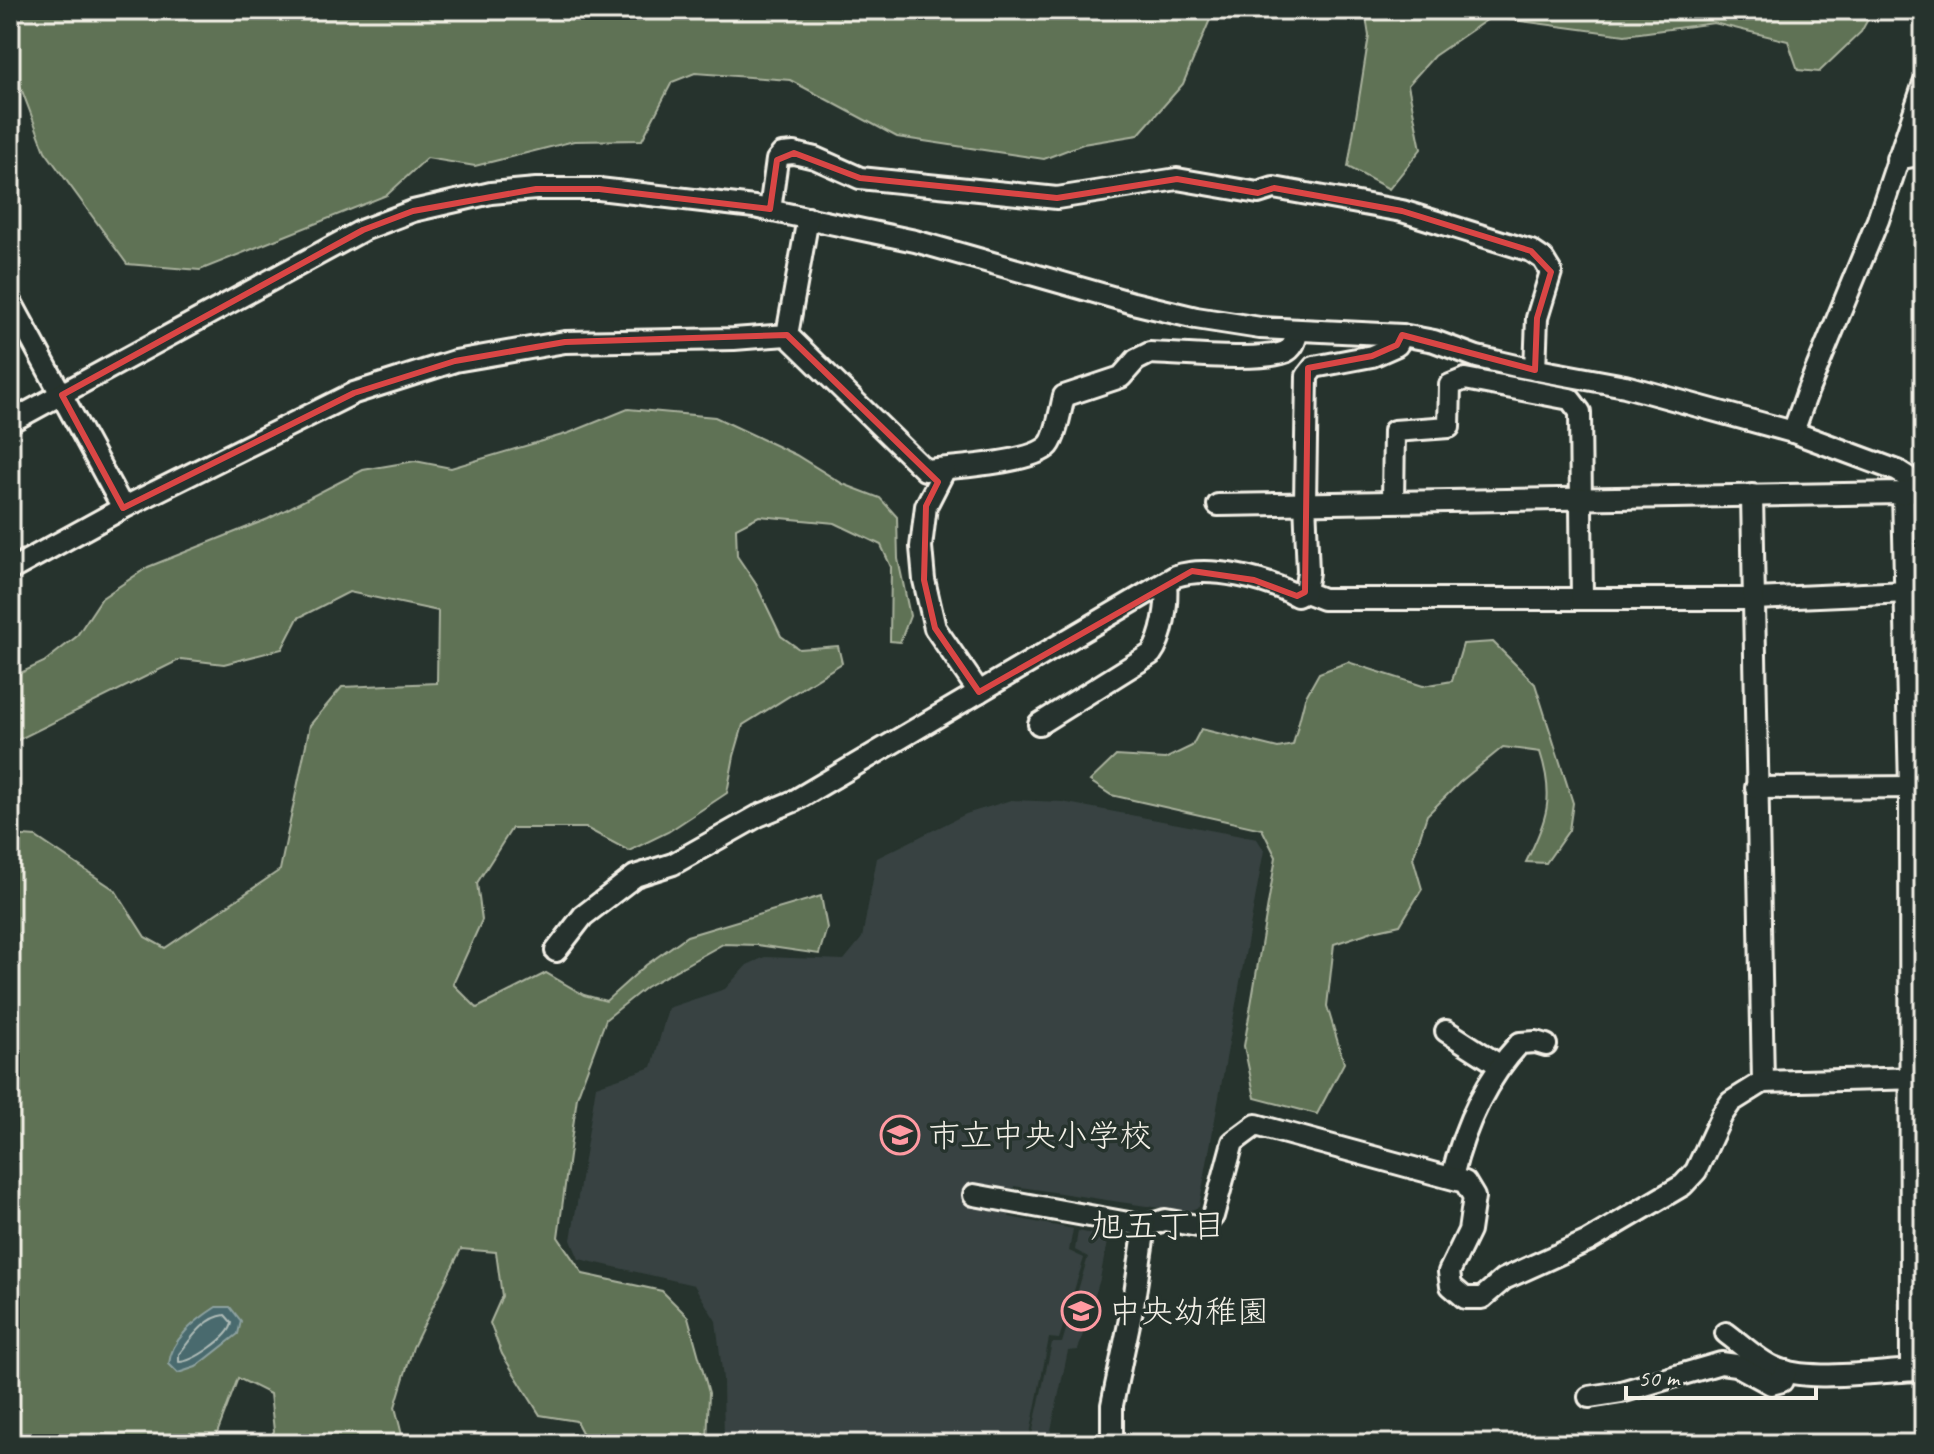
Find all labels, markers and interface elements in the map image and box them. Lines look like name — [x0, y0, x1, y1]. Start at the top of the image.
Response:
school or university icon: 市立中央小学校 — [879, 1114, 921, 1156]
place label: 市立中央小学校 — [928, 1115, 1152, 1156]
district label: 旭五丁目 — [1090, 1204, 1226, 1247]
school or university icon: 中央幼稚園 — [1060, 1290, 1102, 1332]
place label: 中央幼稚園 — [1109, 1291, 1269, 1332]
scale bar — [1626, 1350, 1816, 1400]
text: 50 m — [1638, 1363, 1681, 1393]

